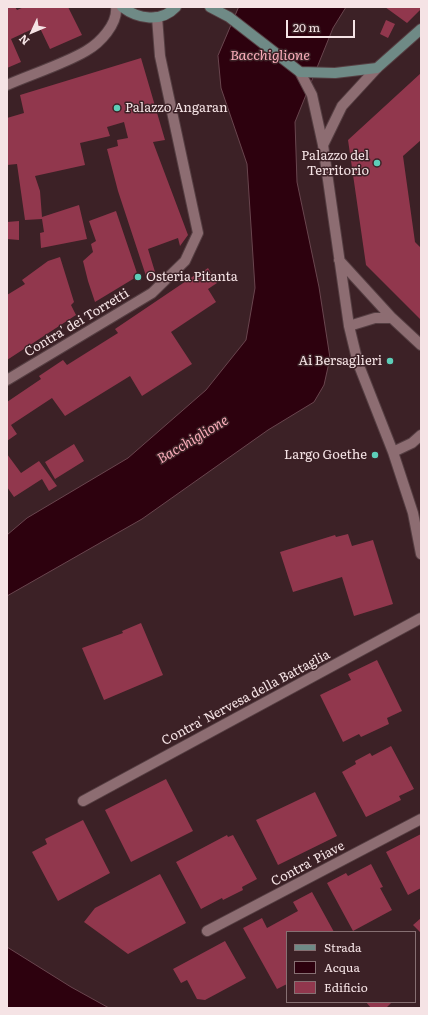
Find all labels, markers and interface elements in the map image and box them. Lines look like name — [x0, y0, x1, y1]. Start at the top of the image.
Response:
north arrow — [12, 12, 52, 52]
scale bar — [288, 12, 357, 38]
text: 20 m — [293, 18, 320, 36]
text: N — [14, 31, 32, 49]
water label: Bacchiglione — [230, 48, 310, 64]
place label: Palazzo Angaran — [125, 100, 228, 116]
marker: Palazzo Angaran — [112, 103, 122, 113]
place label: Palazzo del Territorio — [301, 148, 369, 179]
marker: Palazzo del Territorio — [372, 158, 382, 168]
place label: Osteria Pitanta — [146, 269, 238, 285]
marker: Osteria Pitanta — [133, 272, 143, 282]
street label: Contra' dei Torretti — [22, 286, 132, 360]
place label: Ai Bersaglieri — [298, 353, 382, 369]
marker: Ai Bersaglieri — [385, 356, 395, 366]
water label: Bacchiglione — [154, 412, 232, 468]
place label: Largo Goethe — [284, 447, 367, 463]
marker: Largo Goethe — [370, 450, 380, 460]
street label: Contra' Nervesa della Battaglia — [159, 647, 333, 749]
street label: Contra' Piave — [269, 838, 347, 890]
legend — [286, 931, 416, 1003]
text: Strada — [324, 938, 362, 956]
text: Acqua — [324, 958, 360, 976]
text: Edificio — [324, 978, 368, 996]

